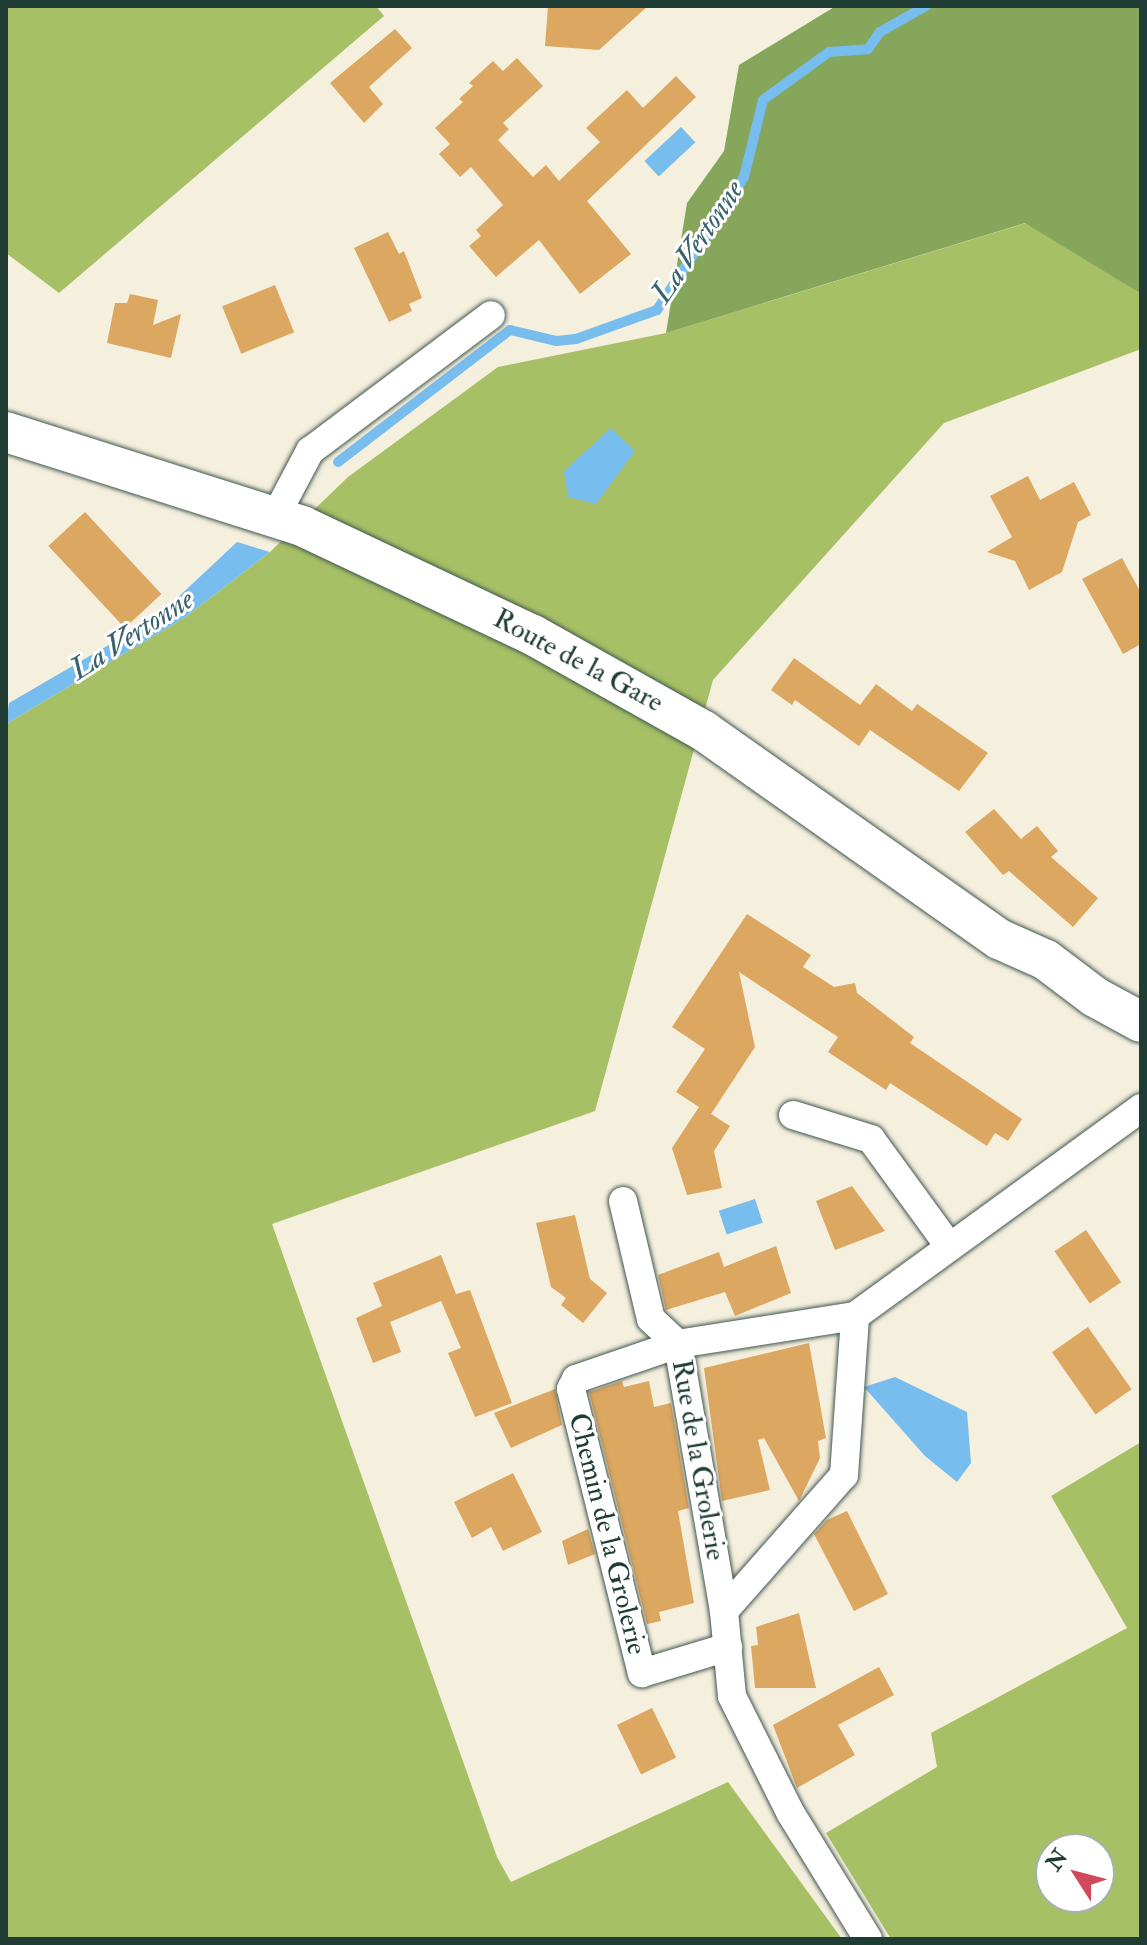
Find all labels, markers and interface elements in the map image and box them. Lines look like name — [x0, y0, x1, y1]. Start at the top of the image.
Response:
water label: La Vertonne — [644, 174, 752, 310]
water label: La Vertonne — [63, 582, 201, 688]
street label: Route de la Gare — [487, 602, 669, 720]
street label: Rue de la Grolerie — [664, 1357, 732, 1563]
street label: Chemin de la Grolerie — [561, 1410, 653, 1658]
north arrow — [1035, 1833, 1115, 1913]
text: N — [1040, 1844, 1074, 1876]

